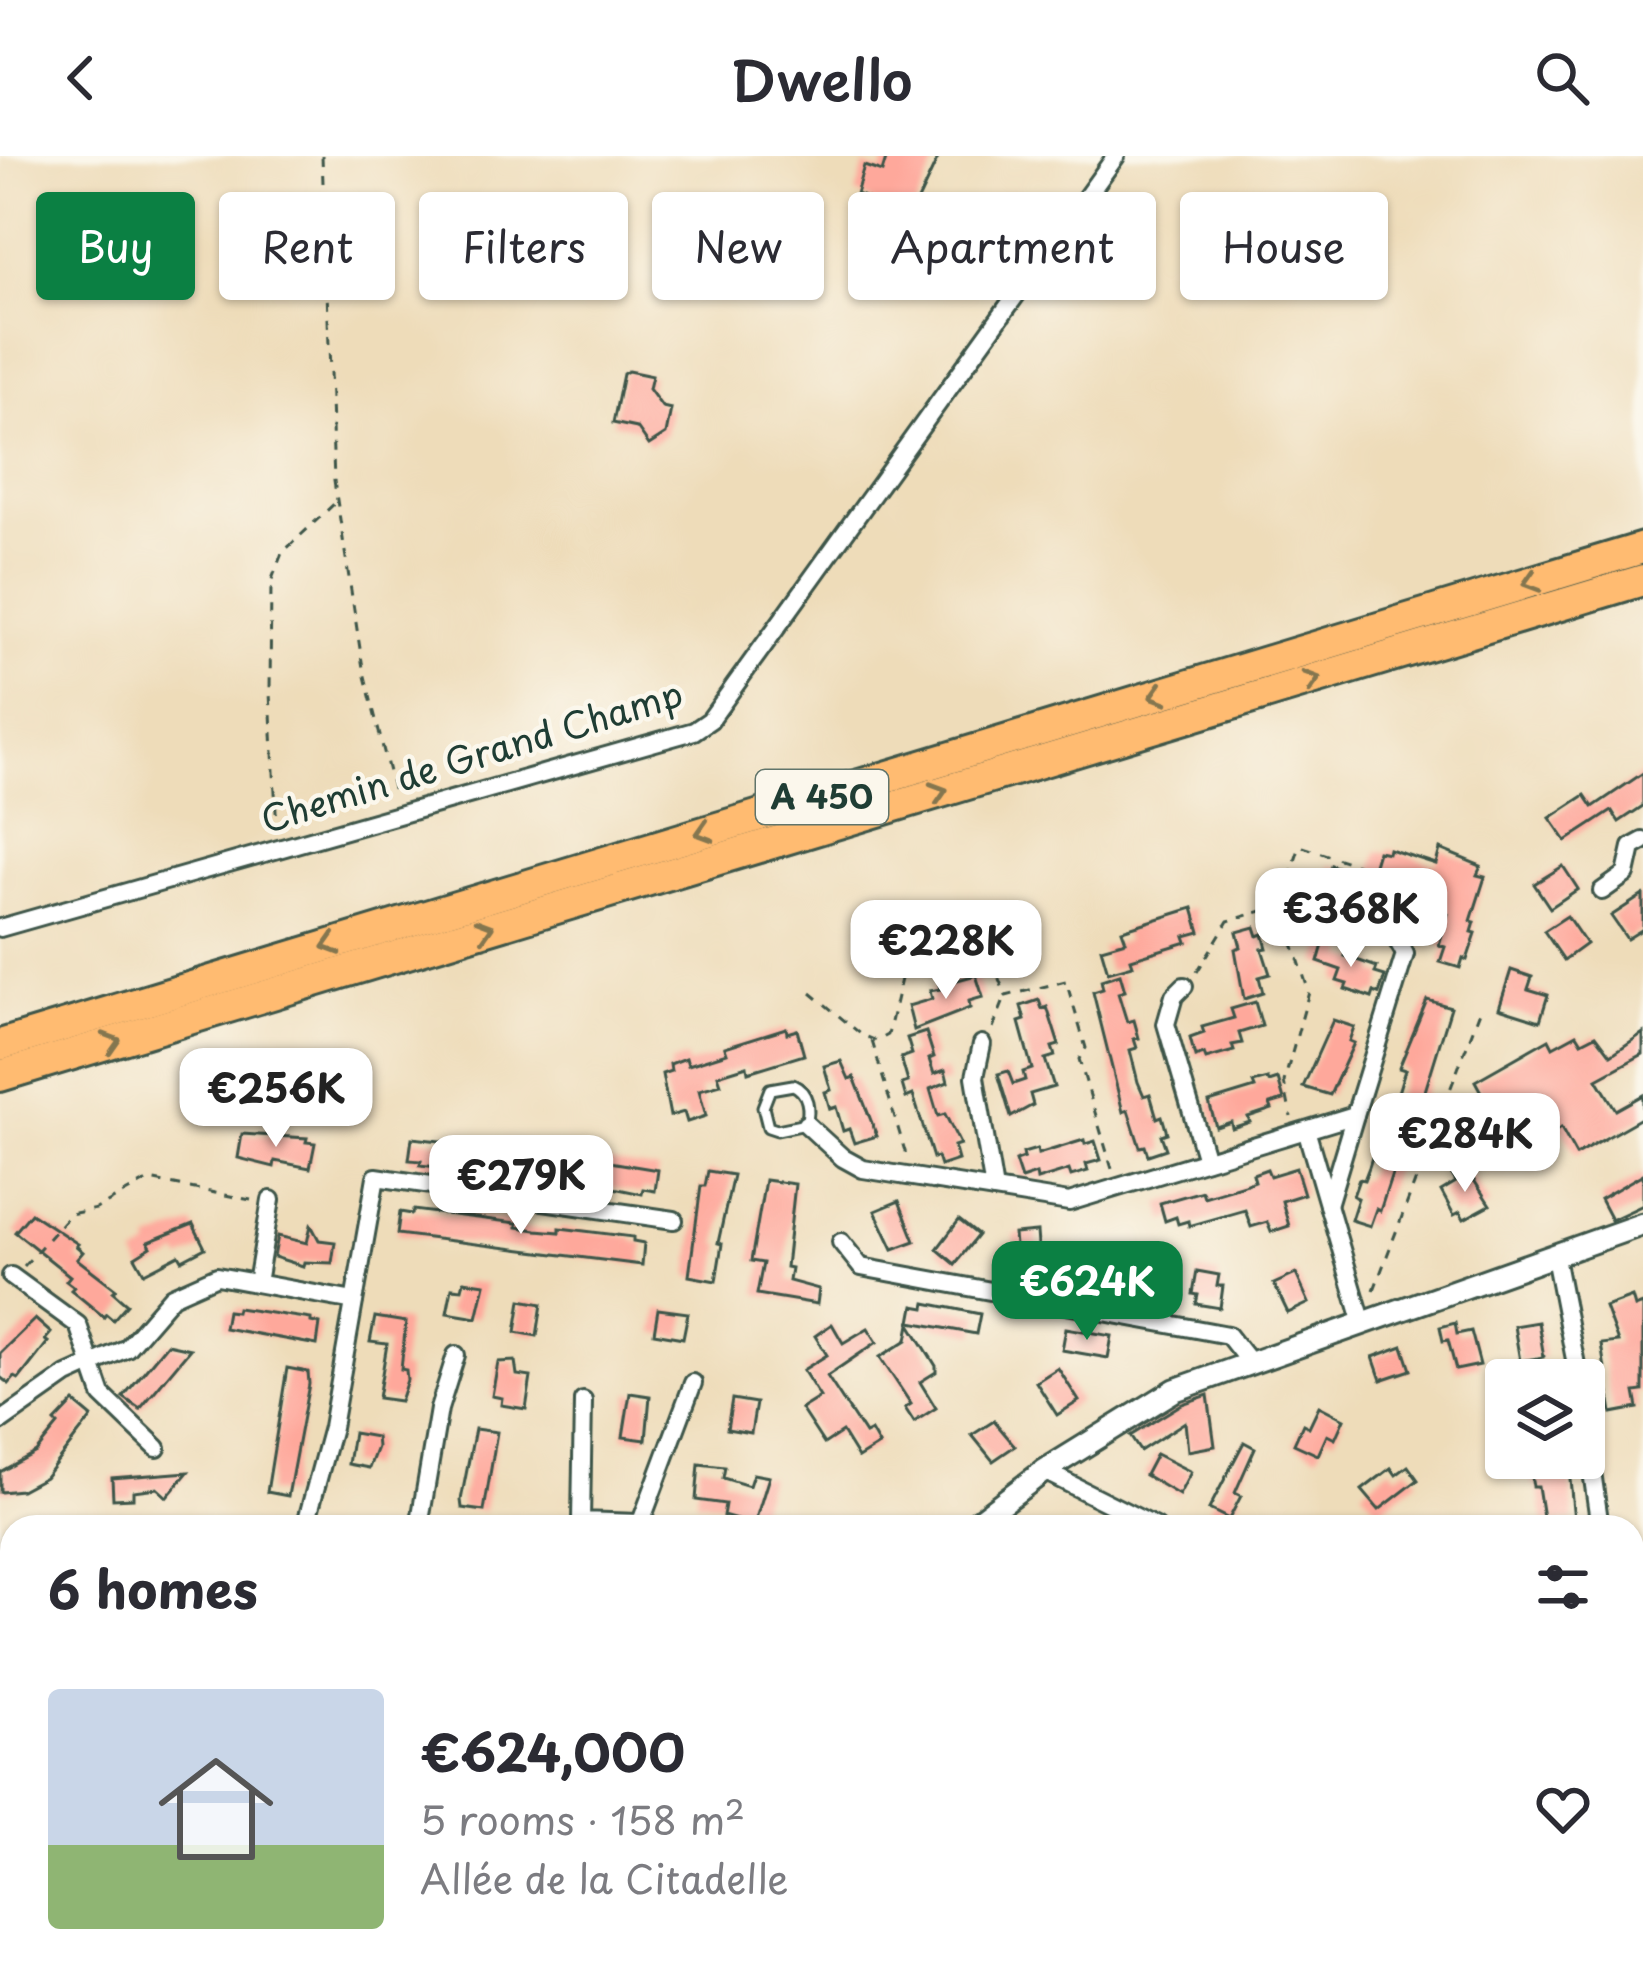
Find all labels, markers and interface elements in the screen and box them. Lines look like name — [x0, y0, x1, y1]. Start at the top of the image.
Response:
text: Dwello — [730, 38, 913, 119]
icon: back — [48, 45, 114, 111]
icon: search — [1529, 45, 1595, 111]
chip: Buy — [36, 192, 195, 300]
chip: Rent — [219, 192, 395, 300]
chip: Filters — [419, 192, 628, 300]
chip: New — [652, 192, 824, 300]
chip: Apartment — [848, 192, 1156, 300]
chip: House — [1180, 192, 1388, 300]
one-way arrow — [1521, 568, 1542, 593]
street label: Chemin de Grand Champ — [254, 665, 689, 845]
one-way arrow — [1301, 669, 1322, 694]
one-way arrow — [1148, 681, 1169, 706]
road number: A 450 — [756, 770, 888, 824]
one-way arrow — [928, 781, 949, 806]
one-way arrow — [694, 818, 715, 843]
pin: €368K — [1267, 868, 1435, 970]
text: €368K — [1282, 877, 1420, 936]
pin: €228K — [862, 900, 1030, 1002]
text: €228K — [878, 909, 1014, 968]
one-way arrow — [474, 918, 495, 943]
one-way arrow — [321, 931, 342, 956]
one-way arrow — [101, 1031, 122, 1056]
pin: €256K — [192, 1048, 360, 1150]
text: €256K — [207, 1057, 345, 1116]
pin: €284K — [1381, 1093, 1549, 1195]
text: €284K — [1397, 1102, 1533, 1161]
pin: €279K — [437, 1135, 605, 1237]
text: €279K — [456, 1144, 586, 1203]
pin: €624K — [1003, 1241, 1171, 1343]
text: €624K — [1019, 1250, 1155, 1309]
map controls — [1485, 1359, 1605, 1479]
button: layers — [1485, 1359, 1605, 1479]
text: 6 homes — [48, 1549, 258, 1626]
icon: filters — [1530, 1554, 1596, 1620]
text: €624,000 — [420, 1712, 685, 1789]
icon: home — [144, 1737, 288, 1881]
icon: heart — [1530, 1776, 1596, 1842]
text: 5 rooms · 158 m² — [420, 1789, 745, 1848]
text: Allée de la Citadelle — [420, 1848, 789, 1907]

